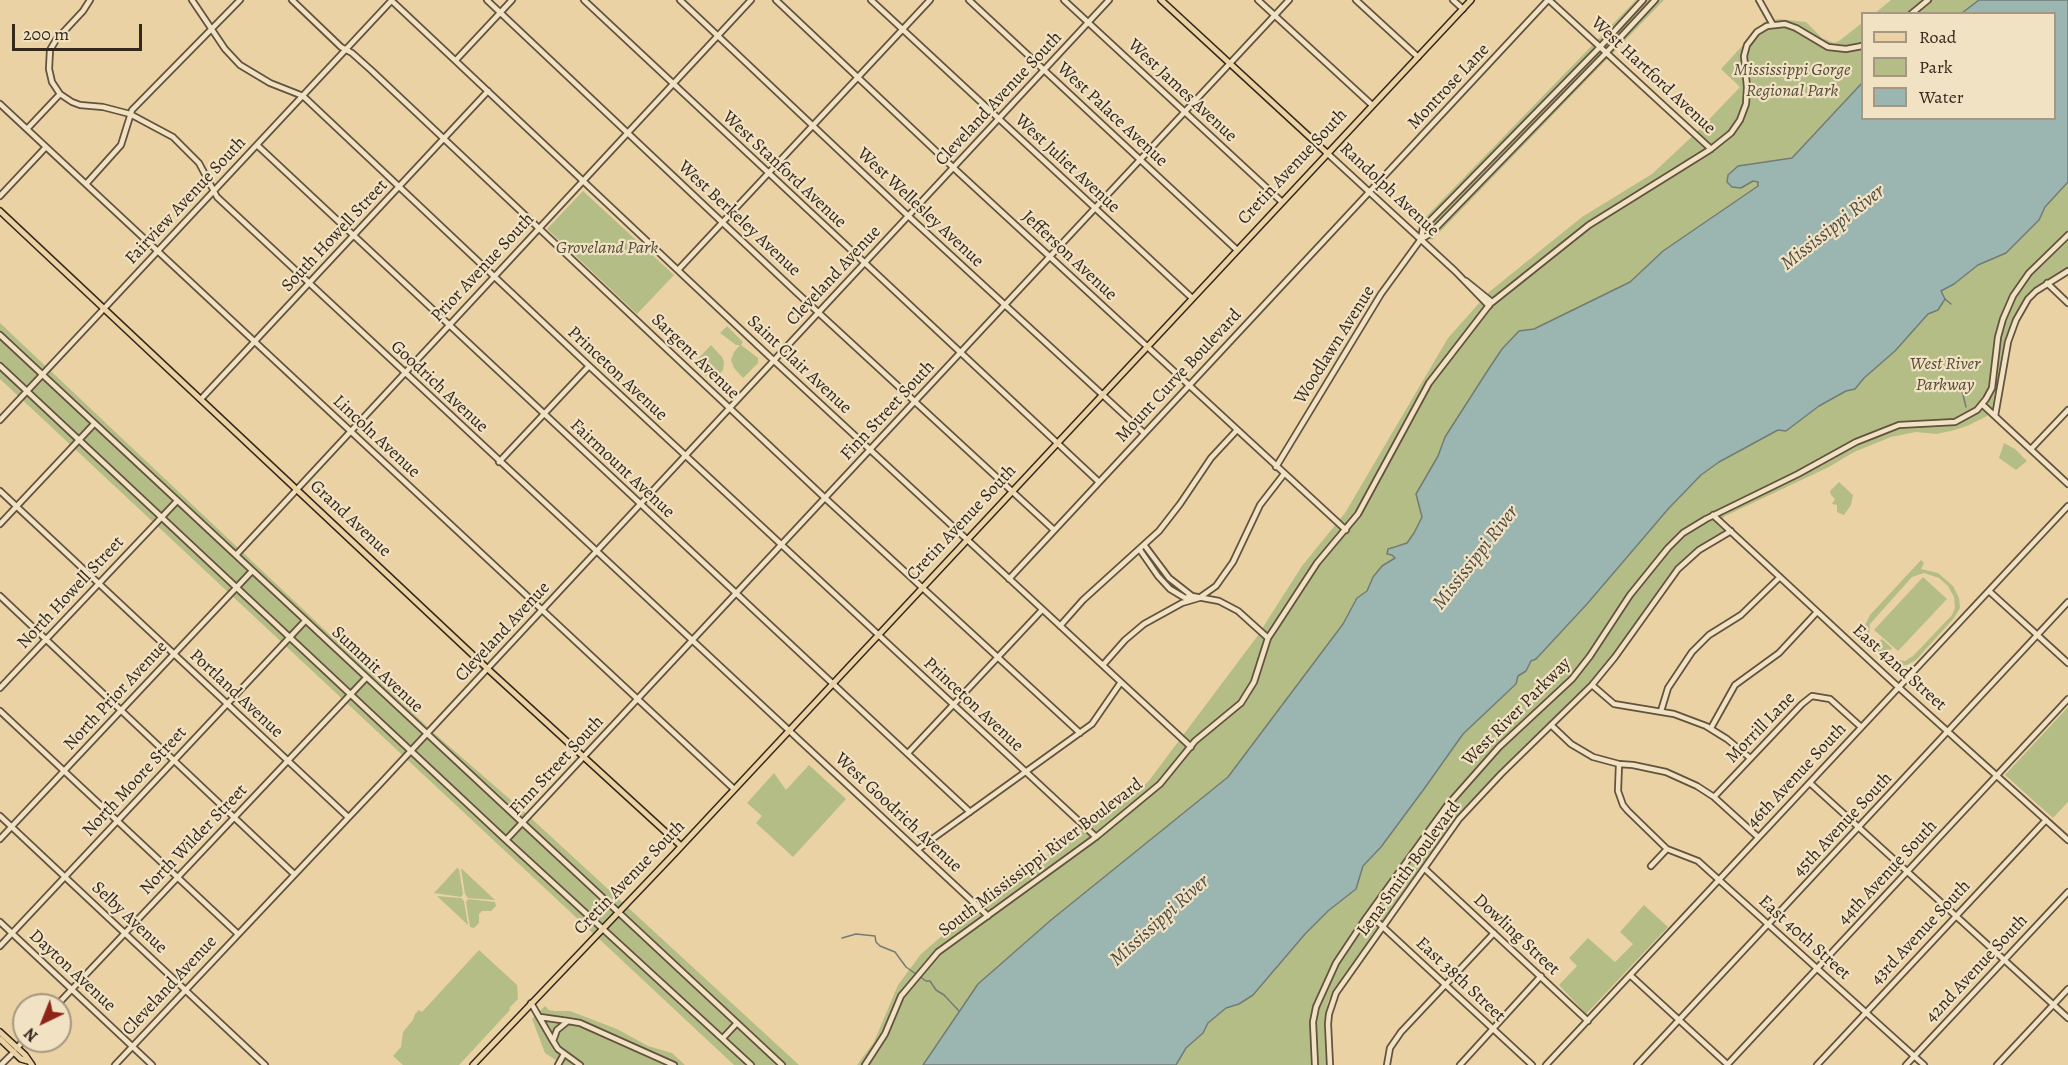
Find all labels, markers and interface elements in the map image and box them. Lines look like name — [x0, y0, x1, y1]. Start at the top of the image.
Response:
scale bar — [15, 12, 146, 50]
legend — [1861, 12, 2056, 120]
street label: West Hartford Avenue — [1586, 13, 1720, 139]
text: 200 m — [23, 22, 69, 46]
text: Road — [1919, 25, 1956, 49]
street label: Cleveland Avenue South — [931, 27, 1067, 171]
street label: West James Avenue — [1123, 35, 1241, 147]
street label: Montrose Lane — [1404, 40, 1494, 134]
text: Park — [1919, 55, 1953, 79]
street label: West Palace Avenue — [1052, 58, 1172, 172]
park label: Mississippi Gorge Regional Park — [1734, 60, 1850, 103]
text: Water — [1919, 85, 1964, 109]
street label: Cretin Avenue South — [1234, 105, 1352, 229]
street label: West Stanford Avenue — [717, 107, 851, 233]
street label: West Juliet Avenue — [1010, 110, 1124, 218]
street label: Fairview Avenue South — [121, 133, 251, 269]
street label: Randolph Avenue — [1335, 138, 1443, 242]
street label: West Wellesley Avenue — [852, 144, 988, 272]
street label: West Berkeley Avenue — [673, 157, 805, 281]
street label: South Howell Street — [277, 175, 393, 297]
water label: Mississippi River — [1776, 180, 1890, 276]
street label: Jefferson Avenue — [1017, 206, 1121, 306]
street label: Prior Avenue South — [427, 209, 539, 327]
street label: Cleveland Avenue — [782, 221, 886, 331]
park label: Groveland Park — [556, 238, 658, 260]
street label: Woodlawn Avenue — [1290, 282, 1380, 408]
street label: Mount Curve Boulevard — [1112, 305, 1246, 447]
street label: Sargent Avenue — [646, 309, 744, 405]
street label: Saint Clair Avenue — [742, 311, 856, 419]
street label: Princeton Avenue — [562, 322, 672, 426]
street label: Goodrich Avenue — [386, 336, 492, 438]
park label: West River Parkway — [1910, 354, 1980, 397]
street label: Finn Street South — [836, 357, 940, 465]
street label: Lincoln Avenue — [328, 391, 424, 483]
street label: Fairmount Avenue — [565, 415, 679, 523]
street label: Cretin Avenue South — [903, 461, 1021, 585]
street label: Grand Avenue — [305, 476, 395, 562]
water label: Mississippi River — [1428, 501, 1524, 615]
street label: North Howell Street — [13, 532, 129, 654]
street label: Cleveland Avenue — [451, 577, 555, 687]
street label: East 42nd Street — [1847, 620, 1951, 716]
street label: Summit Avenue — [327, 622, 427, 718]
street label: North Prior Avenue — [60, 637, 172, 755]
street label: Portland Avenue — [185, 645, 287, 743]
street label: Princeton Avenue — [918, 653, 1028, 757]
street label: West River Parkway — [1458, 653, 1576, 771]
street label: Morrill Lane — [1722, 688, 1800, 768]
street label: Finn Street South — [505, 712, 609, 820]
street label: 46th Avenue South — [1743, 719, 1851, 833]
street label: North Moore Street — [78, 722, 192, 842]
street label: West Goodrich Avenue — [830, 749, 966, 877]
street label: 45th Avenue South — [1789, 768, 1897, 882]
street label: South Mississippi River Boulevard — [935, 774, 1147, 942]
street label: North Wilder Street — [136, 780, 252, 900]
street label: Lena Smith Boulevard — [1353, 797, 1465, 941]
street label: Cretin Avenue South — [570, 816, 690, 940]
street label: 44th Avenue South — [1834, 816, 1942, 930]
water label: Mississippi River — [1105, 870, 1215, 972]
street label: 43rd Avenue South — [1867, 876, 1975, 990]
street label: Selby Avenue — [87, 877, 171, 959]
street label: Dowling Street — [1468, 890, 1564, 980]
street label: East 40th Street — [1753, 891, 1855, 985]
street label: 42nd Avenue South — [1921, 910, 2033, 1028]
street label: Dayton Avenue — [24, 925, 120, 1017]
street label: Cleveland Avenue — [118, 931, 222, 1041]
street label: East 38th Street — [1411, 933, 1509, 1027]
north arrow — [12, 993, 72, 1053]
text: N — [19, 1023, 43, 1047]

